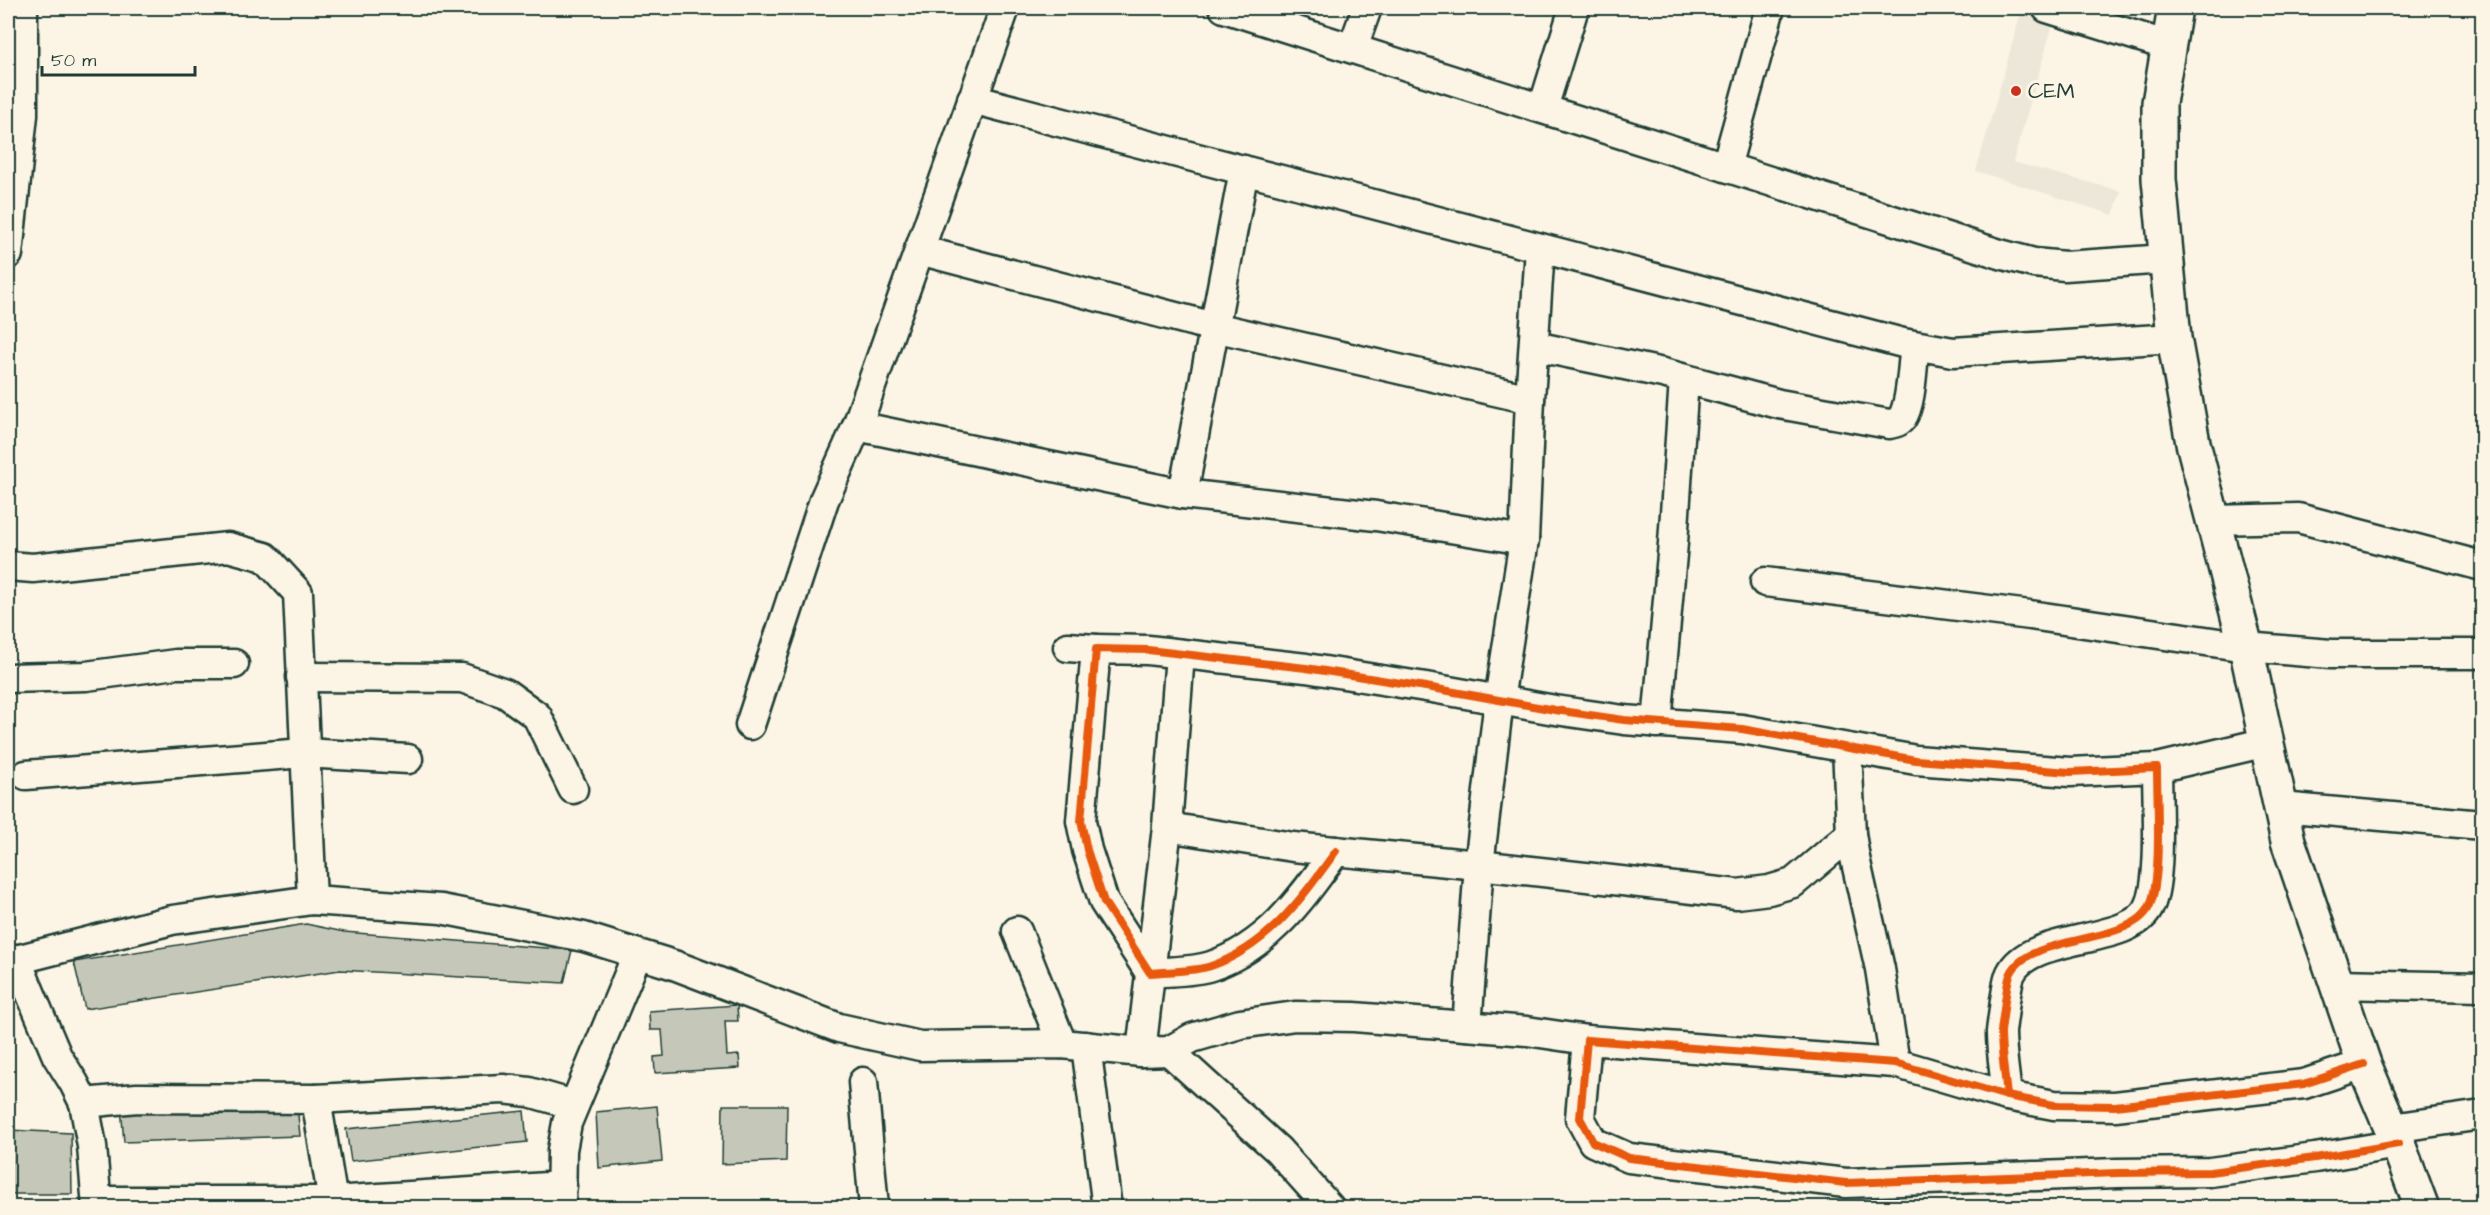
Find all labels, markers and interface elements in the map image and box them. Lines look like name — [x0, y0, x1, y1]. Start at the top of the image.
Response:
scale bar — [42, 39, 195, 77]
text: 50 m — [51, 48, 96, 73]
place label: CEM — [2028, 76, 2075, 107]
marker: CEM — [2009, 84, 2023, 98]

